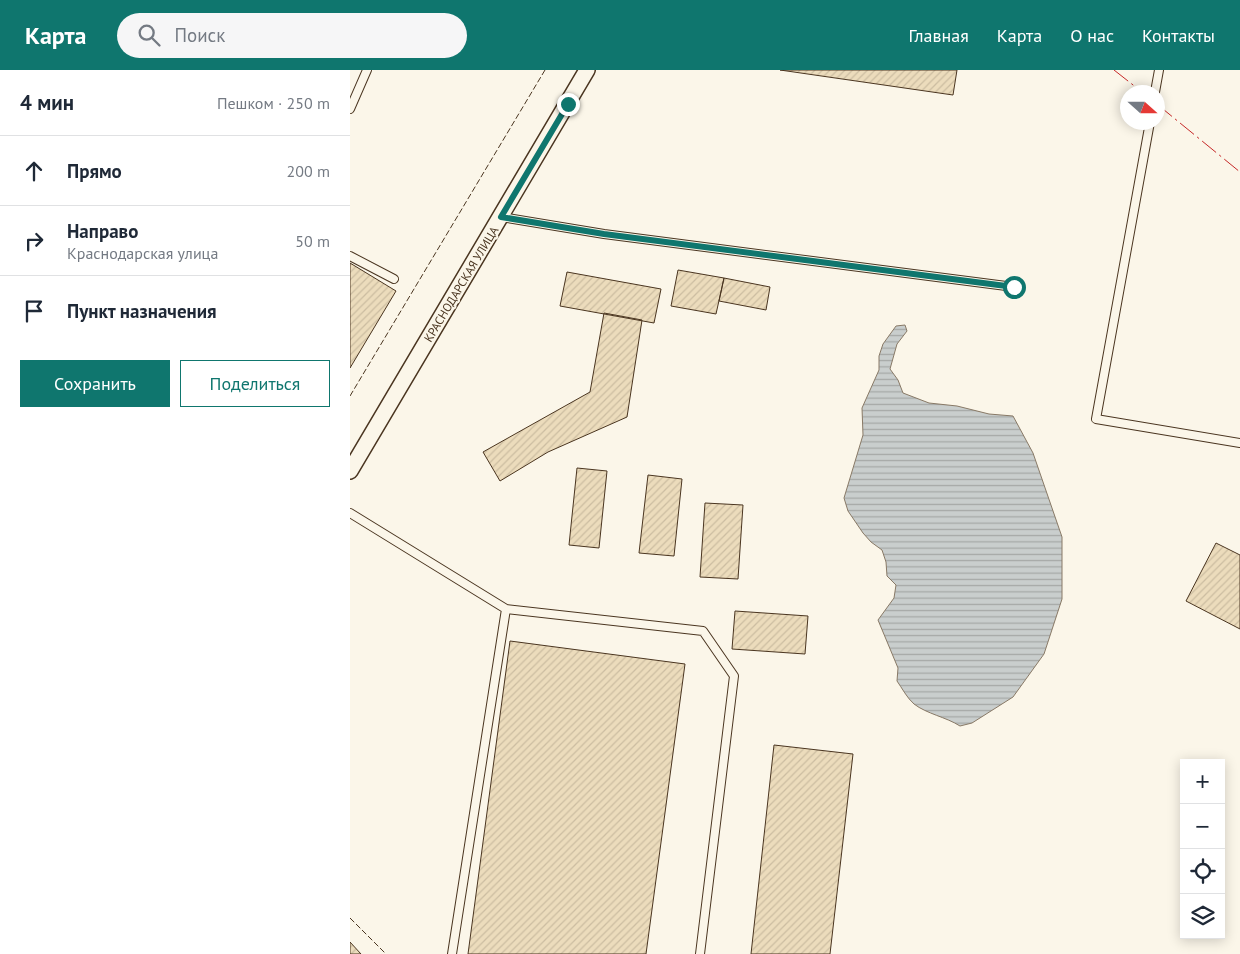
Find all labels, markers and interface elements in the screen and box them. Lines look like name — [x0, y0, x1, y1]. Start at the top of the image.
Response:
search box — [117, 13, 467, 58]
text: Карта — [25, 20, 87, 51]
icon: search — [135, 21, 163, 49]
text: Поиск — [175, 23, 225, 47]
text: Главная — [908, 24, 969, 47]
text: Карта — [997, 24, 1042, 47]
text: О нас — [1070, 24, 1114, 47]
text: Контакты — [1142, 24, 1215, 47]
north arrow — [1120, 85, 1165, 130]
text: 4 мин — [20, 89, 74, 116]
text: Пешком · 250 m — [217, 93, 330, 113]
route end — [557, 93, 580, 116]
icon: ahead — [20, 157, 48, 185]
text: Прямо — [67, 159, 122, 183]
text: 200 m — [287, 161, 330, 181]
text: Направо — [67, 219, 138, 243]
street label: КРАСНОДАРСКАЯ УЛИЦА — [420, 223, 502, 345]
icon: right — [20, 227, 48, 255]
text: 50 m — [295, 231, 330, 251]
text: Краснодарская улица — [67, 243, 218, 263]
route start — [1003, 276, 1026, 299]
icon: arrive — [20, 297, 48, 325]
text: Пункт назначения — [67, 299, 217, 323]
button: Сохранить — [20, 360, 170, 407]
button: Поделиться — [180, 360, 330, 407]
map controls — [1180, 759, 1225, 939]
button: + — [1180, 759, 1225, 804]
button: − — [1180, 804, 1225, 849]
button: locate — [1180, 849, 1225, 894]
button: layers — [1180, 894, 1225, 939]

